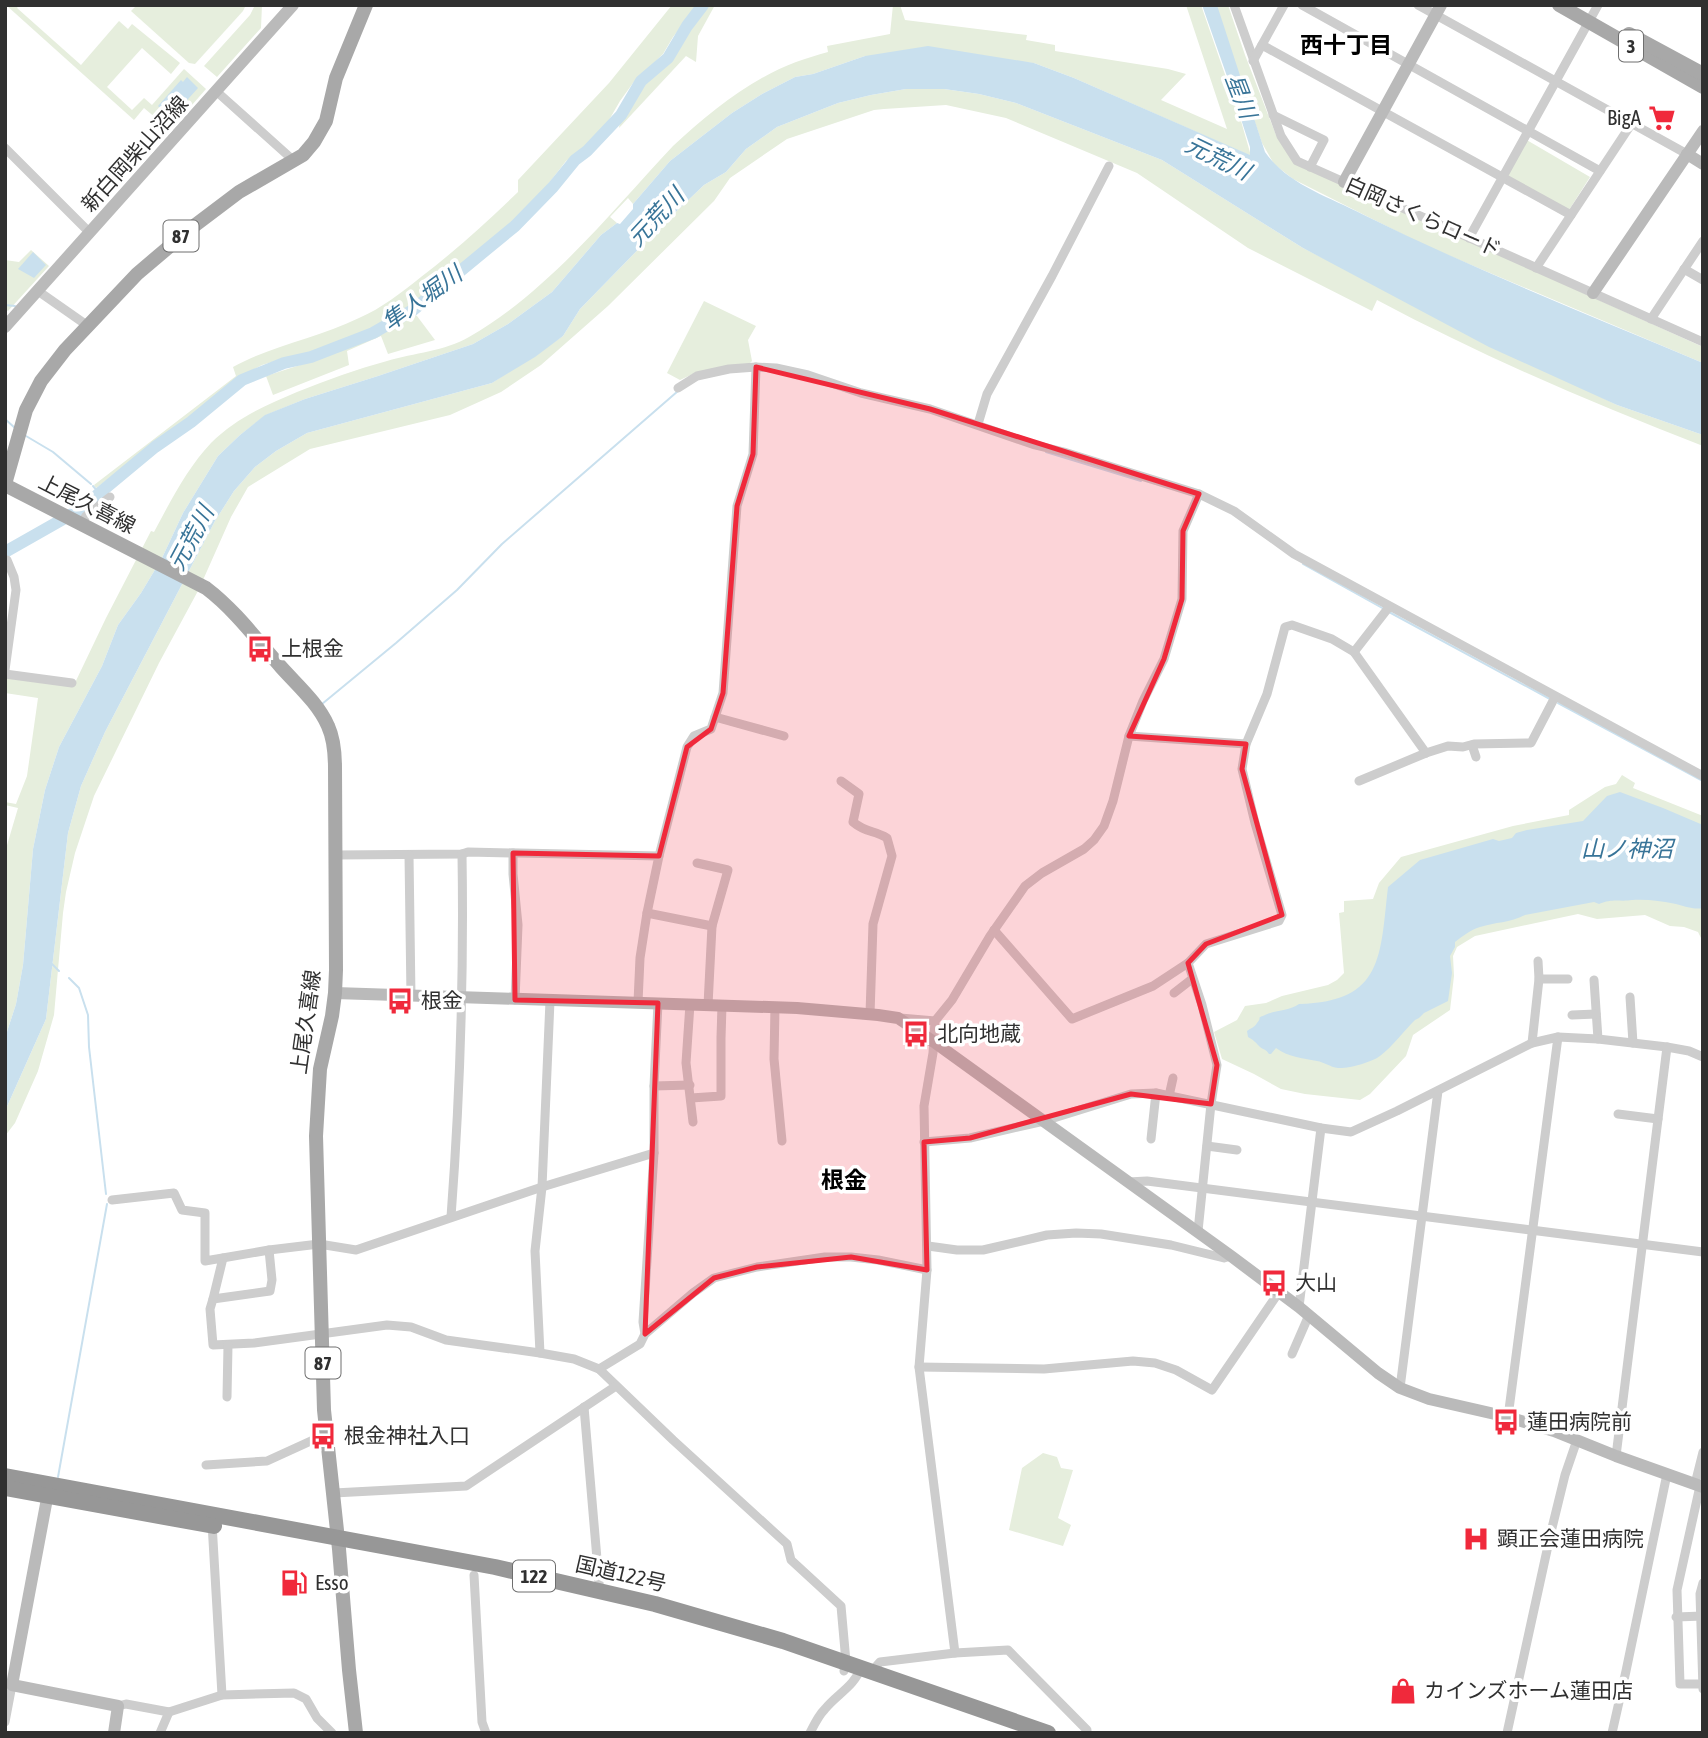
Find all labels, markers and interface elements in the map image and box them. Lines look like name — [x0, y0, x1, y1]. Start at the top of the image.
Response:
road number: 3 — [1619, 30, 1643, 61]
district label: 西十丁目 — [1300, 32, 1392, 58]
water label: 星川 — [1221, 70, 1262, 125]
street label: 新白岡柴山沼線 — [76, 91, 192, 216]
supermarket icon: BigA — [1647, 103, 1677, 133]
place label: BigA — [1607, 105, 1642, 129]
water label: 元荒川 — [1181, 131, 1257, 186]
street label: 白岡さくらロード — [1342, 171, 1505, 261]
water label: 元荒川 — [623, 181, 691, 251]
road number: 87 — [164, 220, 198, 252]
water label: 隼人堀川 — [377, 259, 469, 336]
street label: 上尾久喜線 — [35, 469, 140, 538]
water label: 元荒川 — [163, 499, 220, 575]
bus stop icon: 上根金 — [245, 634, 275, 664]
place label: 上根金 — [281, 636, 344, 660]
water label: 山ノ神沼 — [1581, 836, 1676, 862]
street label: 上尾久喜線 — [286, 968, 324, 1076]
bus stop icon: 根金 — [385, 986, 415, 1016]
place label: 根金 — [421, 988, 463, 1012]
bus stop icon: 北向地蔵 — [901, 1019, 931, 1049]
place label: 北向地蔵 — [937, 1021, 1021, 1045]
district label: 根金 — [821, 1167, 867, 1193]
bus stop icon: 大山 — [1259, 1268, 1289, 1298]
place label: 大山 — [1295, 1270, 1337, 1294]
road number: 87 — [306, 1348, 340, 1378]
bus stop icon: 蓮田病院前 — [1491, 1407, 1521, 1437]
place label: 蓮田病院前 — [1527, 1409, 1632, 1433]
bus stop icon: 根金神社入口 — [308, 1421, 338, 1451]
place label: 根金神社入口 — [344, 1423, 470, 1447]
hospital icon: 顕正会蓮田病院 — [1461, 1524, 1491, 1554]
place label: 顕正会蓮田病院 — [1497, 1526, 1644, 1550]
street label: 国道122号 — [573, 1551, 669, 1595]
road number: 122 — [513, 1560, 555, 1592]
fuel station icon: Esso — [279, 1568, 309, 1598]
place label: Esso — [315, 1570, 349, 1594]
shop icon: カインズホーム蓮田店 — [1388, 1676, 1418, 1706]
place label: カインズホーム蓮田店 — [1424, 1678, 1633, 1702]

